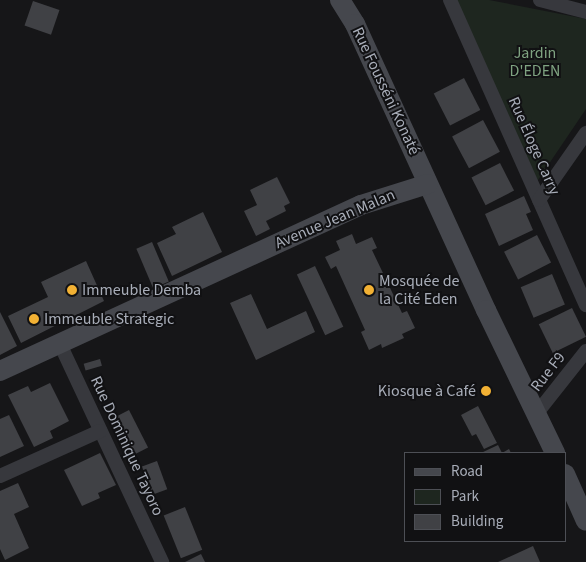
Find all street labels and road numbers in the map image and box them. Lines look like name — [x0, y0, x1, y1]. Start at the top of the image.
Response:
street label: Rue Fousséni Konaté — [348, 24, 424, 158]
street label: Rue Éloge Carry — [504, 94, 564, 198]
street label: Avenue Jean Malan — [272, 185, 398, 253]
street label: Rue F9 — [527, 348, 569, 396]
street label: Rue Dominique Tayoro — [86, 373, 168, 519]

